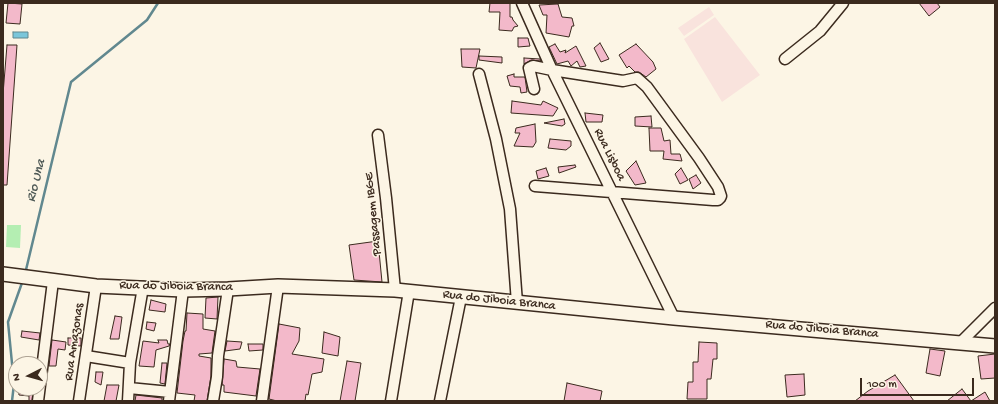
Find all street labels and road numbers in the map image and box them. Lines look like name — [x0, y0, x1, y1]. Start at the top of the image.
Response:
street label: Rua Lisboa — [590, 126, 628, 184]
street label: Passagem IBGE — [362, 172, 386, 256]
street label: Rua do Jiboia Branca — [119, 278, 233, 296]
street label: Rua do Jiboia Branca — [442, 287, 556, 315]
street label: Rua Amazonas — [62, 302, 88, 382]
street label: Rua do Jiboia Branca — [765, 317, 879, 343]

